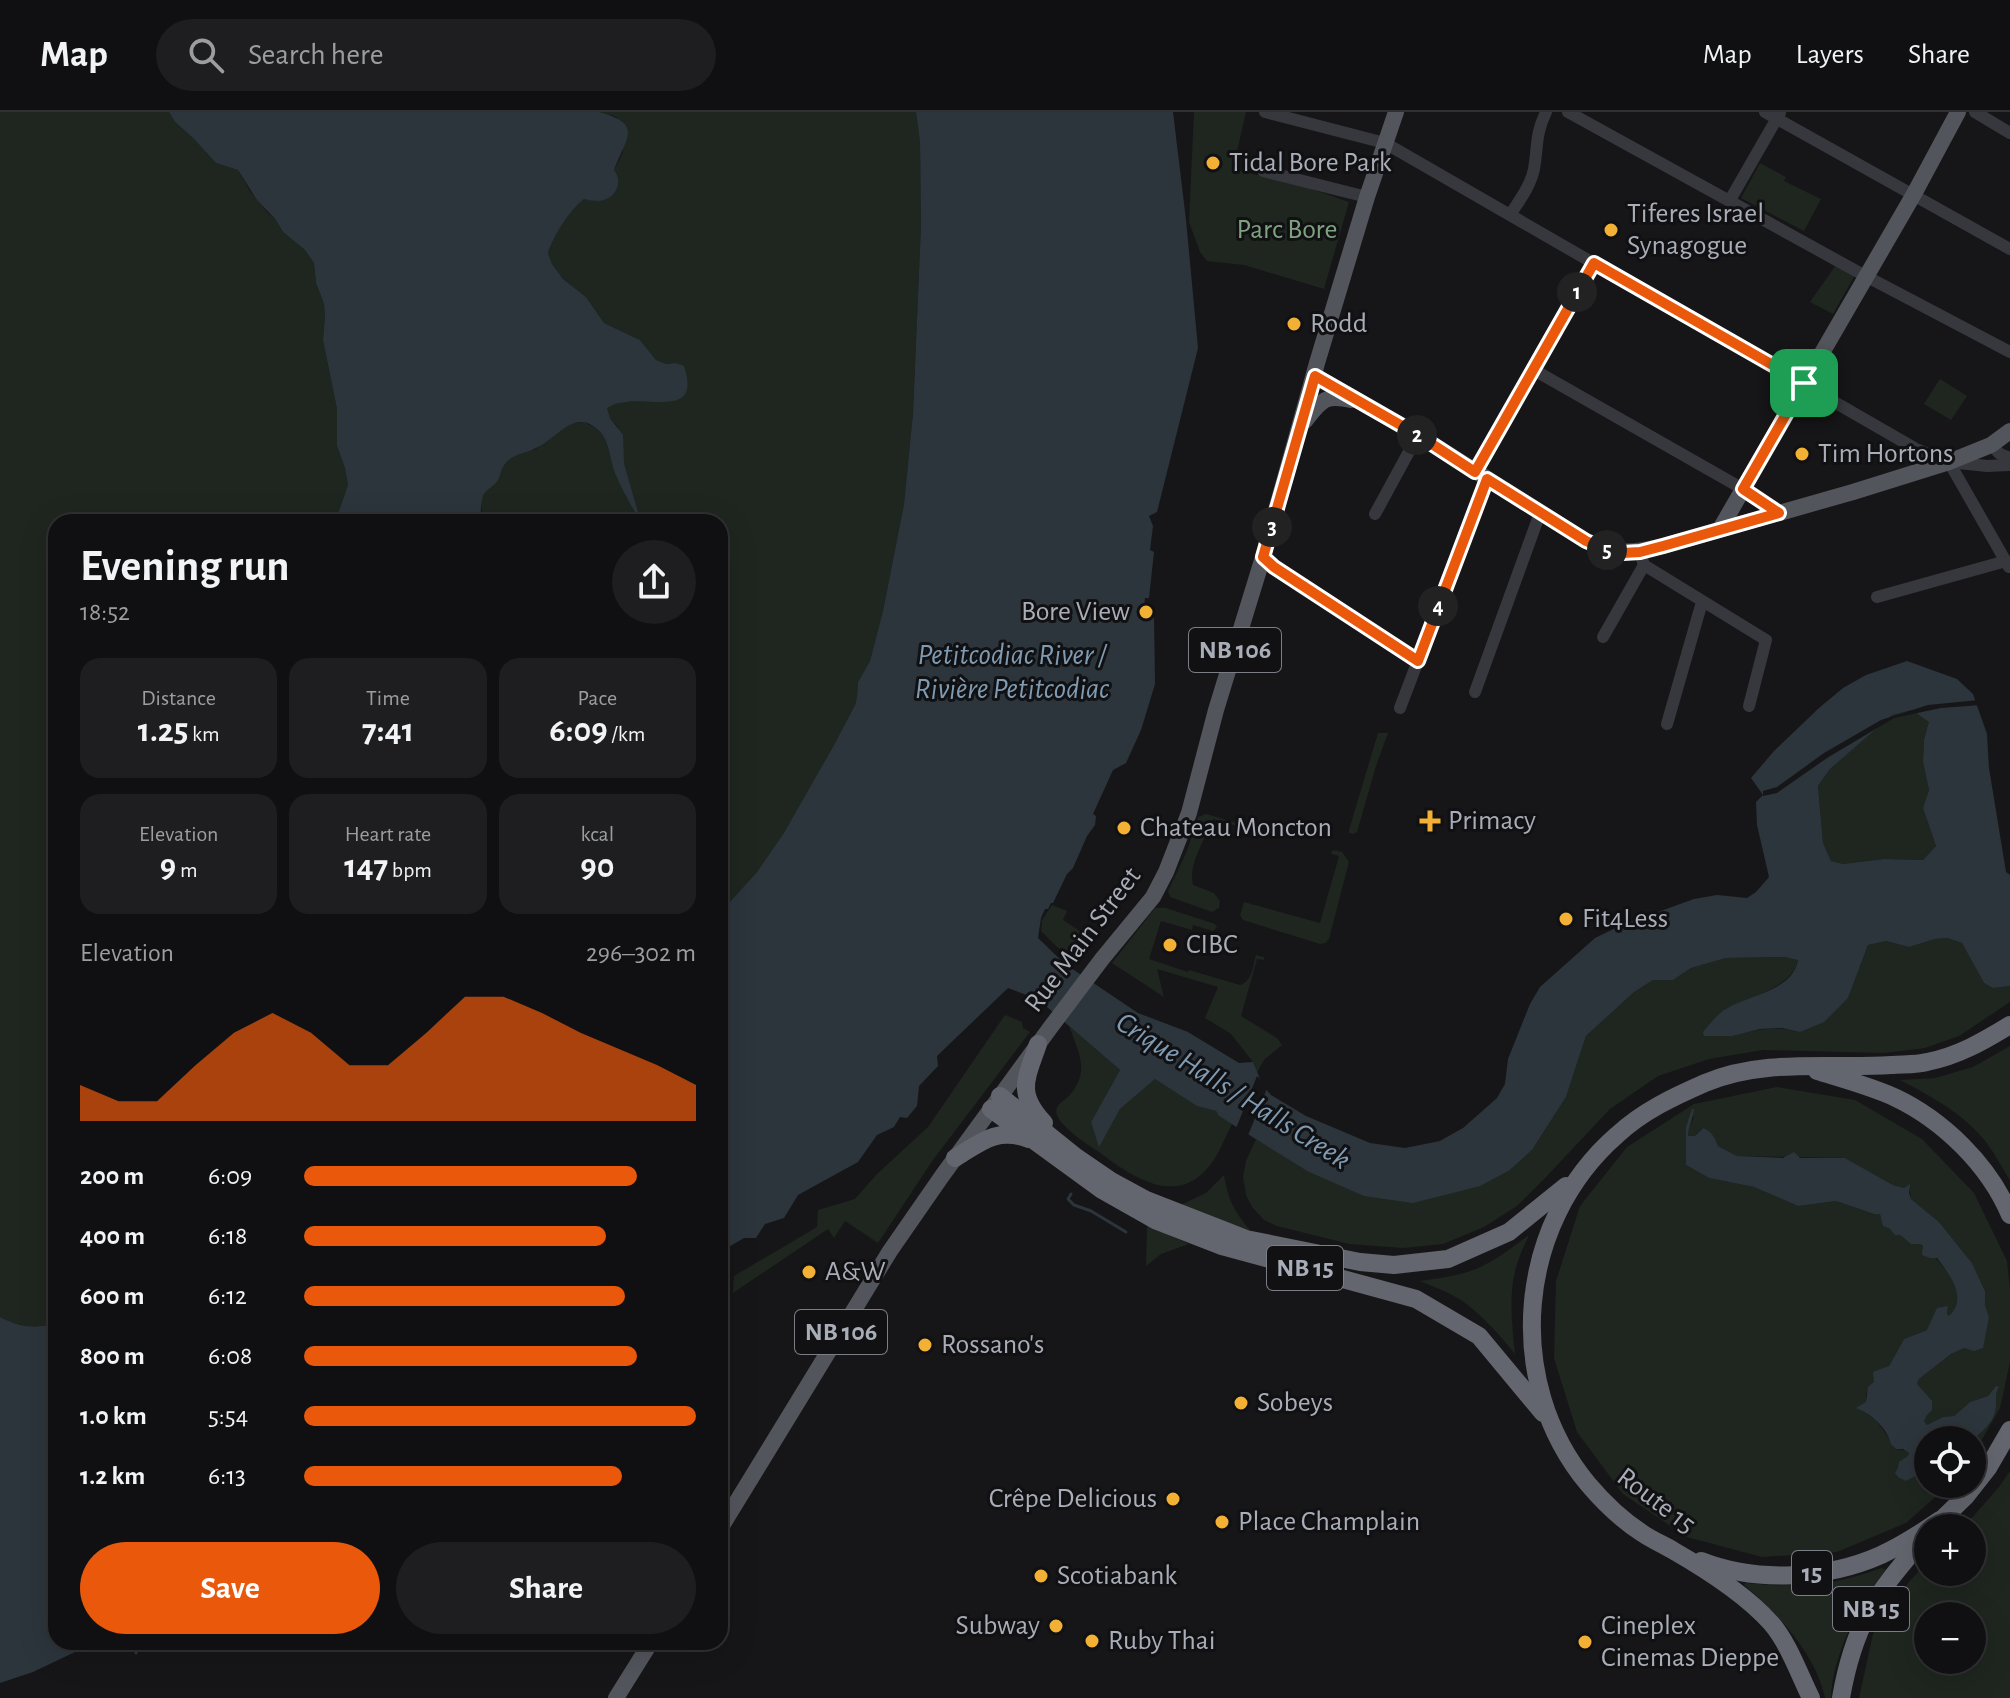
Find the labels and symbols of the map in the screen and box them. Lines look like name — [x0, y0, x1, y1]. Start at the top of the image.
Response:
place label: Tidal Bore Park — [1229, 149, 1392, 177]
marker: Tidal Bore Park — [1204, 154, 1222, 172]
place label: Tiferes Israel Synagogue — [1627, 200, 1764, 260]
park label: Parc Bore — [1236, 216, 1338, 244]
marker: Tiferes Israel Synagogue — [1602, 221, 1620, 239]
pin: 1 — [1557, 272, 1597, 312]
place label: Rodd — [1310, 310, 1367, 338]
marker: Rodd — [1285, 315, 1303, 333]
pin — [1770, 349, 1838, 417]
pin: 2 — [1397, 415, 1437, 455]
place label: Tim Hortons — [1818, 440, 1953, 468]
marker: Tim Hortons — [1793, 445, 1811, 463]
pin: 3 — [1252, 507, 1292, 547]
pin: 5 — [1587, 530, 1627, 570]
pin: 4 — [1418, 586, 1458, 626]
place label: Bore View — [1021, 598, 1130, 626]
marker: Bore View — [1137, 603, 1155, 621]
road number: NB 106 — [1189, 628, 1281, 672]
water label: Petitcodiac River / Rivière Petitcodiac — [915, 640, 1110, 704]
place label: Primacy — [1448, 807, 1536, 835]
marker: Primacy — [1419, 810, 1441, 832]
place label: Chateau Moncton — [1140, 814, 1332, 842]
marker: Chateau Moncton — [1115, 819, 1133, 837]
street label: Rue Main Street — [1020, 862, 1146, 1018]
place label: Fit4Less — [1582, 905, 1668, 933]
marker: Fit4Less — [1557, 910, 1575, 928]
place label: CIBC — [1186, 931, 1238, 959]
marker: CIBC — [1161, 936, 1179, 954]
water label: Crique Halls / Halls Creek — [1111, 1007, 1355, 1175]
road number: NB 15 — [1267, 1246, 1343, 1290]
place label: A&W — [825, 1258, 886, 1286]
marker: A&W — [800, 1263, 818, 1281]
road number: NB 106 — [795, 1310, 887, 1354]
place label: Rossano's — [941, 1331, 1044, 1359]
marker: Rossano's — [916, 1336, 934, 1354]
place label: Sobeys — [1257, 1389, 1333, 1417]
marker: Sobeys — [1232, 1394, 1250, 1412]
street label: Route 15 — [1612, 1463, 1700, 1539]
place label: Crêpe Delicious — [989, 1485, 1157, 1513]
marker: Crêpe Delicious — [1164, 1490, 1182, 1508]
place label: Place Champlain — [1238, 1508, 1420, 1536]
marker: Place Champlain — [1213, 1513, 1231, 1531]
road number: 15 — [1792, 1551, 1832, 1595]
place label: Scotiabank — [1057, 1562, 1177, 1590]
marker: Scotiabank — [1032, 1567, 1050, 1585]
road number: NB 15 — [1833, 1587, 1909, 1631]
place label: Subway — [956, 1612, 1040, 1640]
place label: Cineplex Cinemas Dieppe — [1601, 1612, 1779, 1672]
marker: Subway — [1047, 1617, 1065, 1635]
place label: Ruby Thai — [1108, 1627, 1216, 1655]
marker: Ruby Thai — [1083, 1632, 1101, 1650]
marker: Cineplex Cinemas Dieppe — [1576, 1633, 1594, 1651]

